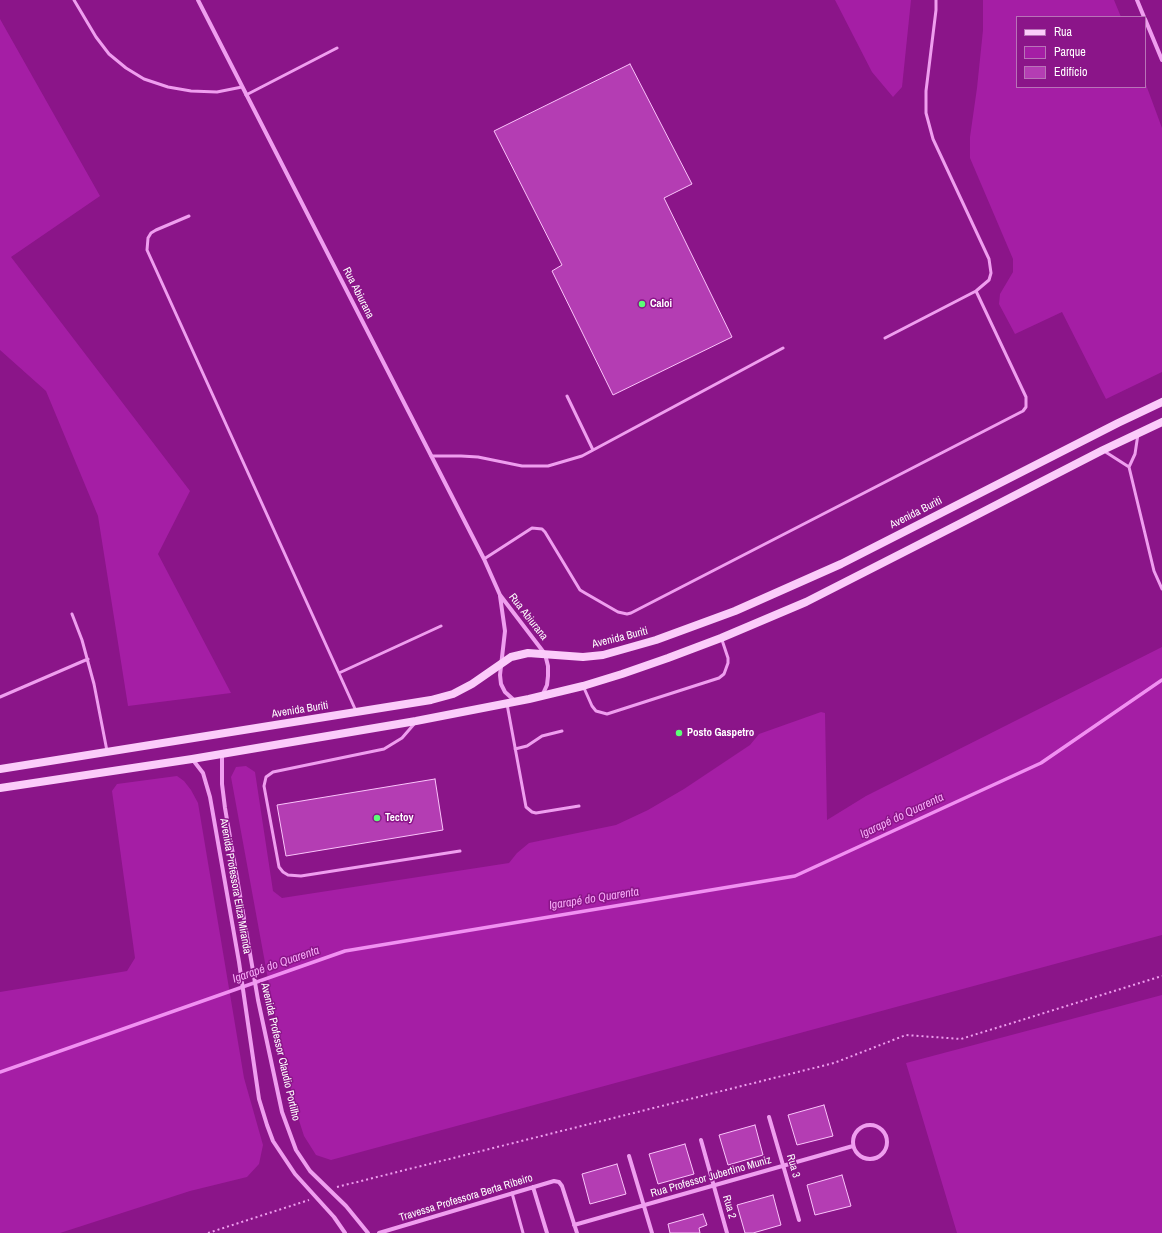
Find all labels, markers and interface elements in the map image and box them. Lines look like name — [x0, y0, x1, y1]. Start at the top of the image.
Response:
legend — [1016, 16, 1146, 88]
text: Rua — [1054, 24, 1072, 40]
text: Parque — [1054, 44, 1086, 60]
text: Edifício — [1054, 64, 1087, 80]
street label: Rua Abiurana — [339, 265, 377, 321]
place label: Caloi — [650, 297, 672, 311]
marker: Caloi — [637, 299, 647, 309]
street label: Avenida Buriti — [888, 494, 944, 532]
street label: Rua Abiurana — [506, 591, 550, 643]
street label: Avenida Buriti — [591, 625, 649, 651]
street label: Avenida Buriti — [271, 699, 329, 721]
place label: Posto Gaspetro — [687, 726, 754, 740]
marker: Posto Gaspetro — [674, 728, 684, 738]
water label: Igarapé do Quarenta — [858, 790, 946, 842]
place label: Tectoy — [385, 811, 413, 825]
marker: Tectoy — [372, 813, 382, 823]
street label: Avenida Professora Eliza Miranda — [217, 817, 253, 955]
water label: Igarapé do Quarenta — [548, 885, 640, 913]
water label: Igarapé do Quarenta — [231, 943, 321, 987]
street label: Avenida Professor Claudio Portilho — [258, 982, 302, 1122]
street label: Rua Professor Jubertino Muniz — [649, 1153, 773, 1201]
street label: Rua 3 — [783, 1153, 803, 1179]
street label: Travessa Professora Berta Ribeiro — [398, 1171, 534, 1225]
street label: Rua 2 — [719, 1194, 739, 1220]

